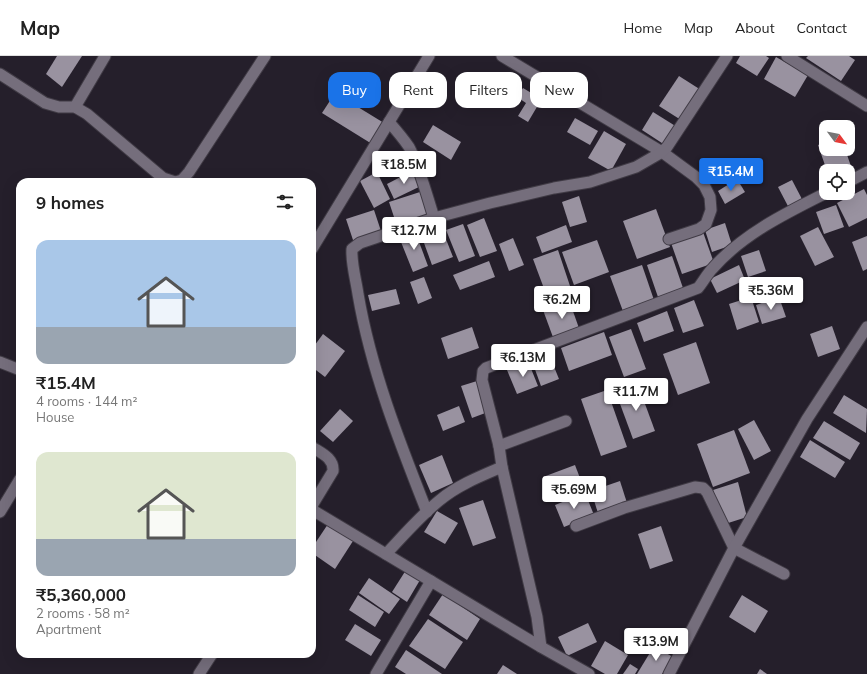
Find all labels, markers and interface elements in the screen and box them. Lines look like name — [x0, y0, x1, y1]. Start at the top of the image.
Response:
text: Map — [20, 16, 60, 40]
text: Home — [623, 19, 662, 37]
text: Map — [684, 19, 713, 37]
text: About — [735, 19, 775, 37]
text: Contact — [797, 19, 847, 37]
chip: Buy — [328, 72, 381, 108]
chip: Rent — [389, 72, 447, 108]
chip: Filters — [455, 72, 522, 108]
chip: New — [530, 72, 588, 108]
north arrow — [819, 120, 855, 156]
map controls — [819, 120, 855, 200]
pin: ₹18.5M — [371, 151, 437, 185]
text: ₹18.5M — [381, 156, 427, 172]
pin: ₹15.4M — [698, 158, 764, 192]
text: ₹15.4M — [708, 163, 754, 179]
button: locate — [819, 164, 855, 200]
icon: filters — [274, 191, 296, 213]
text: 9 homes — [36, 192, 104, 213]
pin: ₹12.7M — [381, 217, 447, 251]
text: ₹12.7M — [391, 222, 437, 238]
icon: home — [130, 266, 202, 338]
pin: ₹5.36M — [738, 277, 804, 311]
text: ₹5.36M — [748, 282, 794, 298]
pin: ₹6.2M — [534, 286, 590, 320]
text: ₹6.2M — [543, 291, 581, 307]
pin: ₹6.13M — [490, 344, 556, 378]
text: ₹6.13M — [500, 349, 546, 365]
text: ₹15.4M — [36, 372, 96, 393]
pin: ₹11.7M — [603, 378, 669, 412]
text: ₹11.7M — [613, 383, 659, 399]
text: 4 rooms · 144 m² — [36, 393, 137, 409]
text: House — [36, 409, 74, 425]
pin: ₹5.69M — [541, 476, 607, 510]
icon: home — [130, 478, 202, 550]
text: ₹5.69M — [551, 481, 597, 497]
text: ₹5,360,000 — [36, 584, 126, 605]
text: 2 rooms · 58 m² — [36, 605, 130, 621]
text: Apartment — [36, 621, 101, 637]
pin: ₹13.9M — [623, 628, 689, 662]
text: ₹13.9M — [633, 633, 679, 649]

